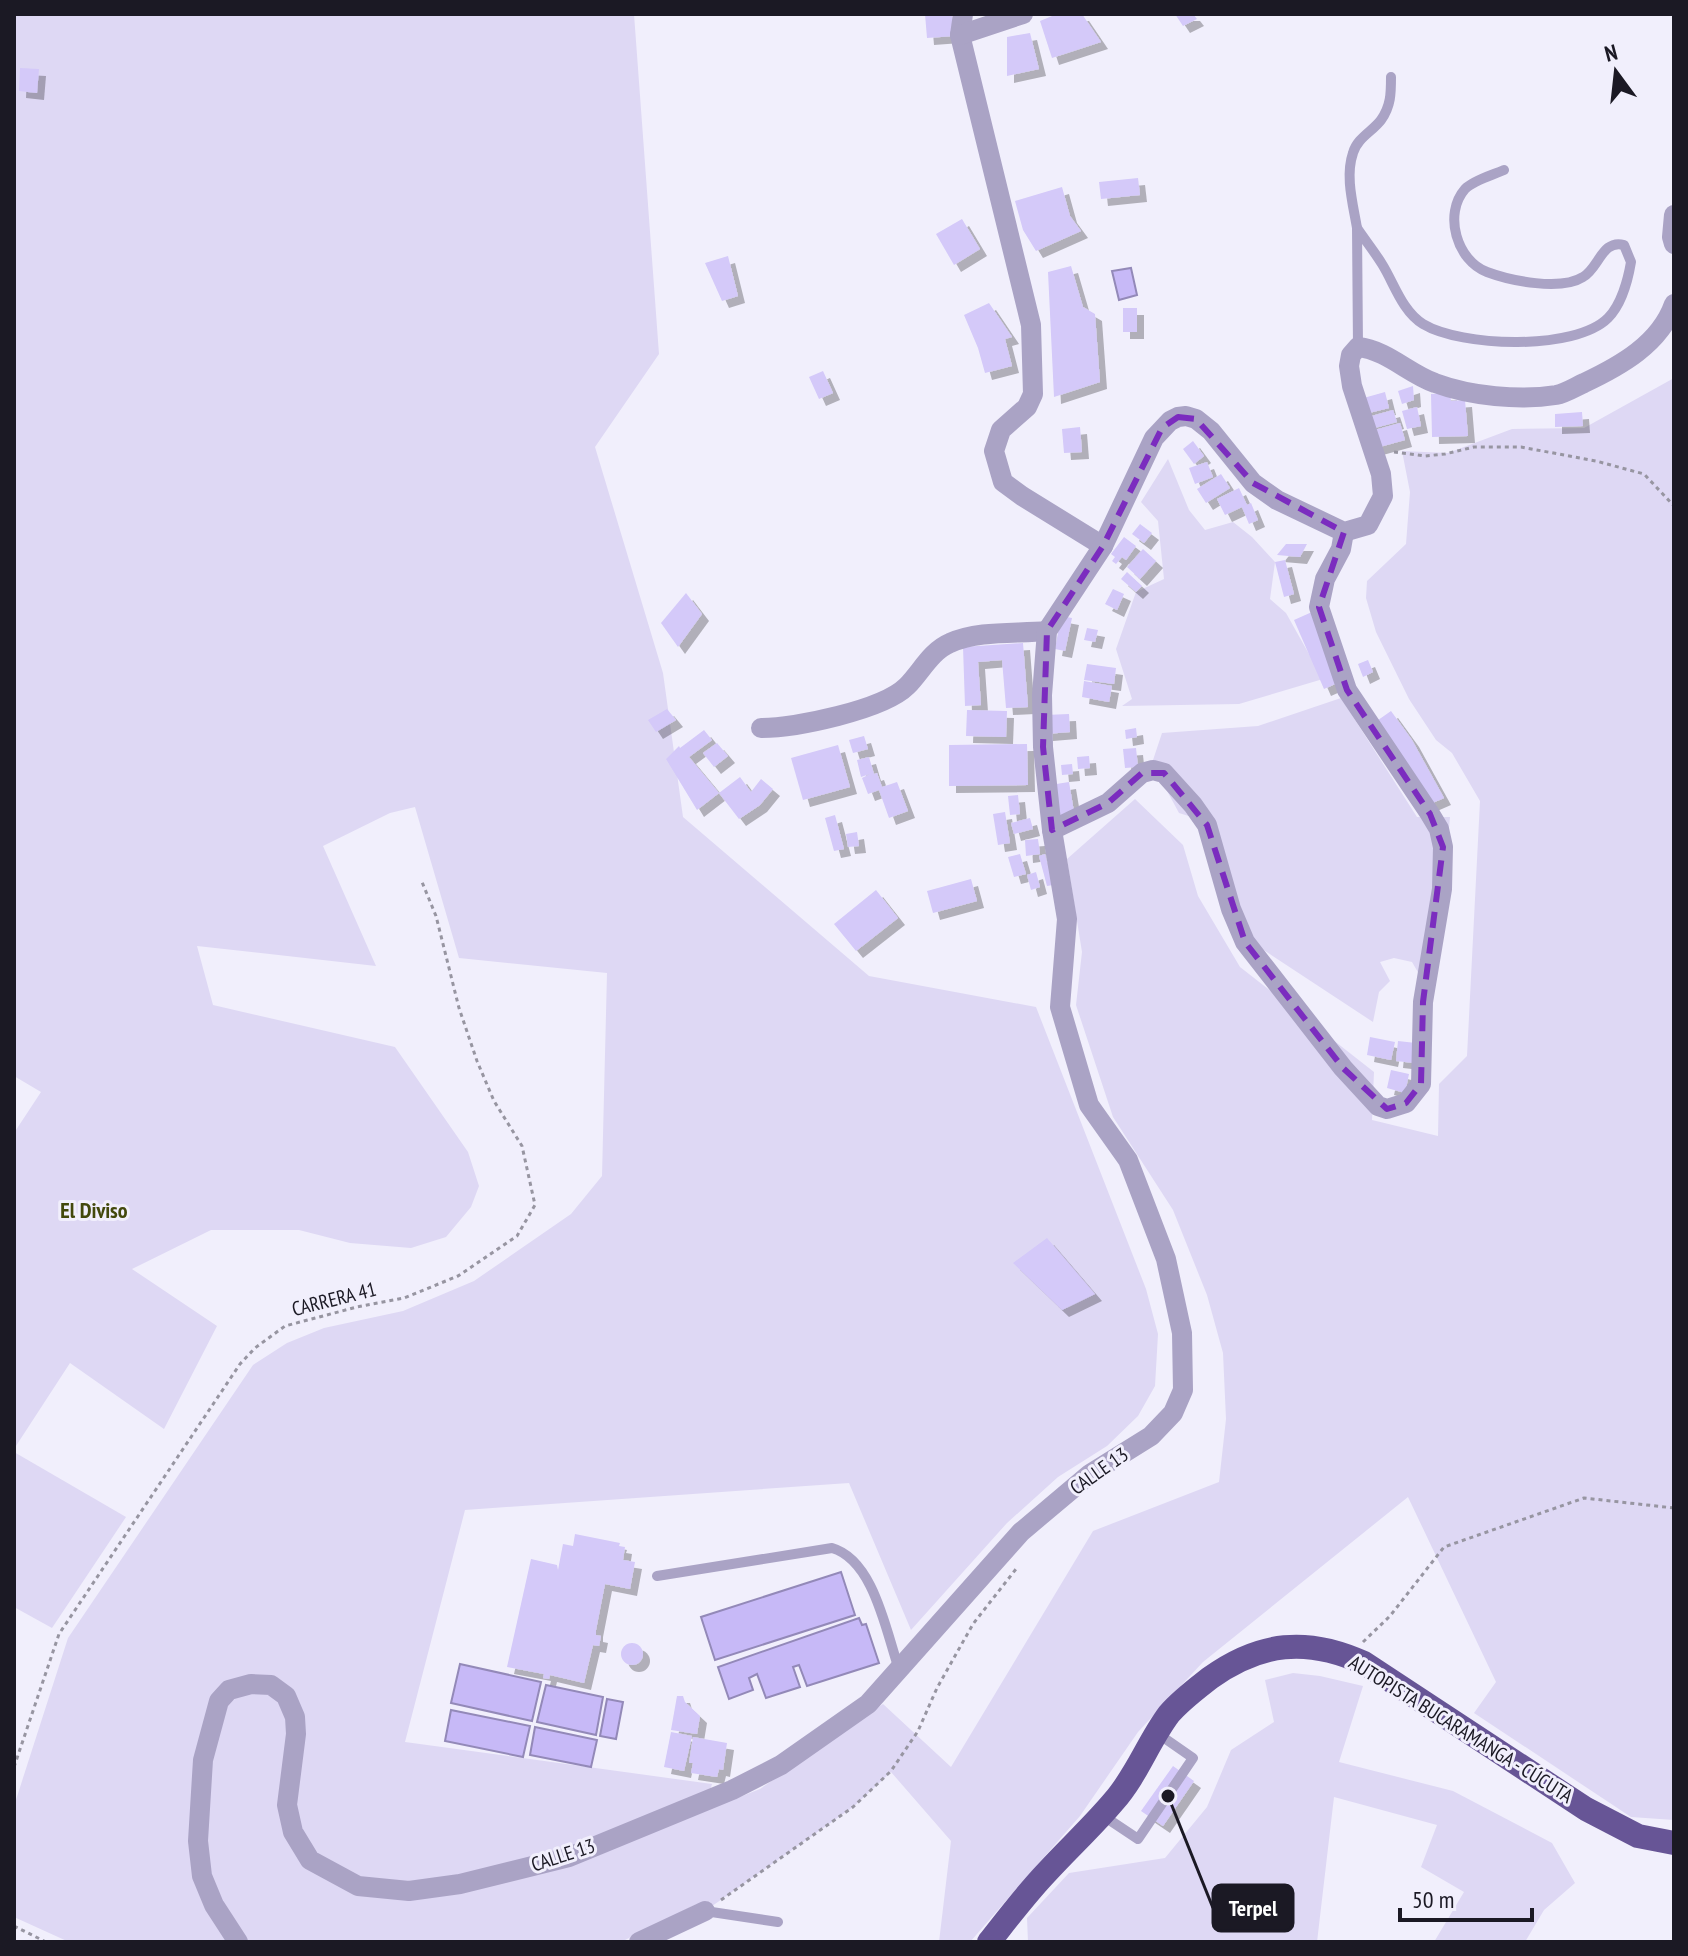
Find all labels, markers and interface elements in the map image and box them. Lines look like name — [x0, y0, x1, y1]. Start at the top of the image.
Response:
north arrow — [1576, 32, 1656, 112]
text: N — [1601, 38, 1620, 68]
district label: El Diviso — [60, 1196, 128, 1224]
street label: CARRERA 41 — [289, 1276, 379, 1322]
street label: CALLE 13 — [1065, 1442, 1133, 1500]
street label: AUTOPISTA BUCARAMANGA - CÚCUTA — [1344, 1649, 1578, 1809]
street label: CALLE 13 — [528, 1833, 598, 1877]
scale bar — [1400, 1872, 1532, 1922]
text: 50 m — [1412, 1884, 1454, 1915]
callout: Terpel — [1213, 1885, 1293, 1931]
text: Terpel — [1229, 1894, 1278, 1922]

